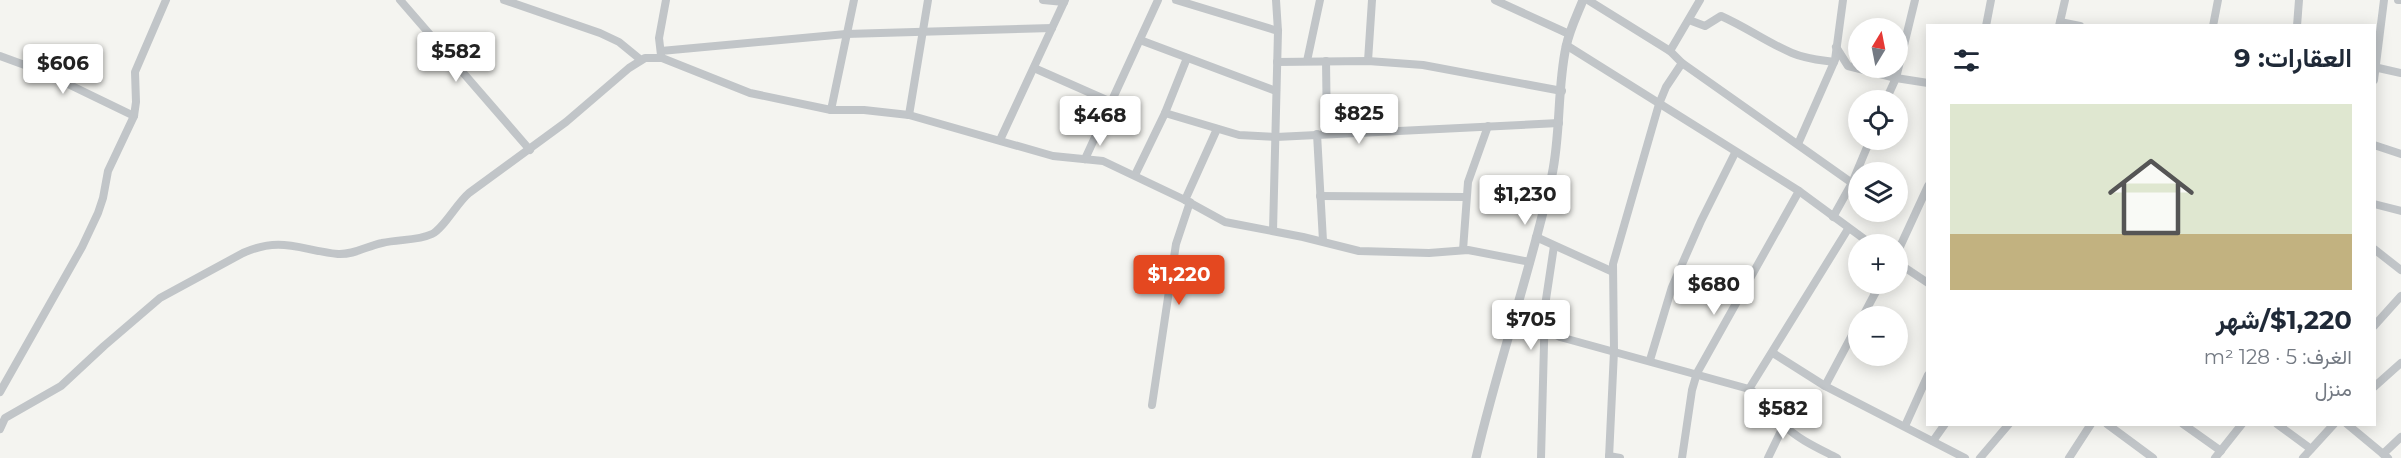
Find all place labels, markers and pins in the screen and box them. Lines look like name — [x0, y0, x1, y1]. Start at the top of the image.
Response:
pin: $582 — [420, 32, 492, 83]
pin: $606 — [27, 44, 99, 95]
pin: $825 — [1323, 94, 1395, 145]
pin: $468 — [1064, 96, 1136, 147]
pin: $1,230 — [1476, 175, 1574, 226]
pin: $1,220 — [1130, 255, 1228, 306]
pin: $680 — [1678, 265, 1750, 316]
pin: $705 — [1495, 300, 1567, 351]
pin: $582 — [1747, 389, 1819, 440]

